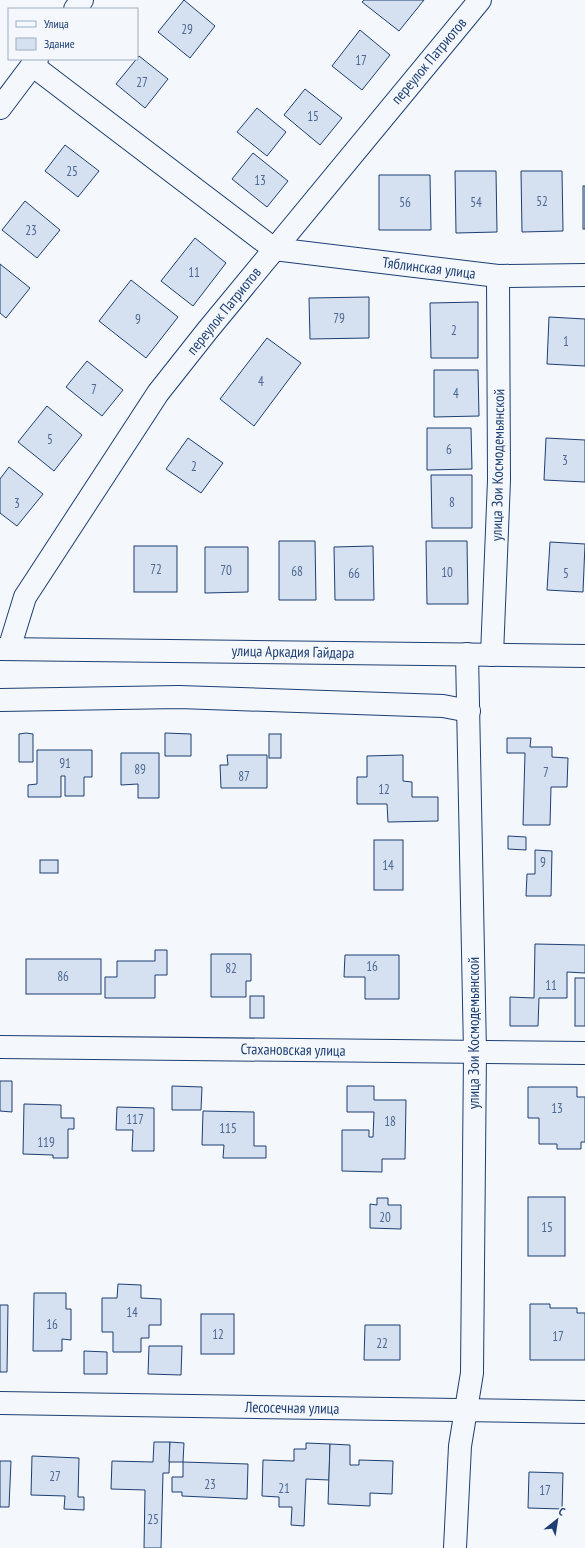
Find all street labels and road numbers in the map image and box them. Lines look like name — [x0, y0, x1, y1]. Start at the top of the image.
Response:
street label: переулок Патриотов — [387, 13, 470, 108]
street label: Тяблинская улица — [381, 252, 477, 283]
street label: переулок Патриотов — [182, 263, 265, 358]
street label: улица Зои Космодемьянской — [487, 389, 508, 541]
street label: улица Аркадия Гайдара — [231, 641, 355, 662]
street label: улица Зои Космодемьянской — [464, 957, 483, 1109]
street label: Стахановская улица — [240, 1039, 346, 1060]
street label: Лесосечная улица — [244, 1397, 339, 1418]

